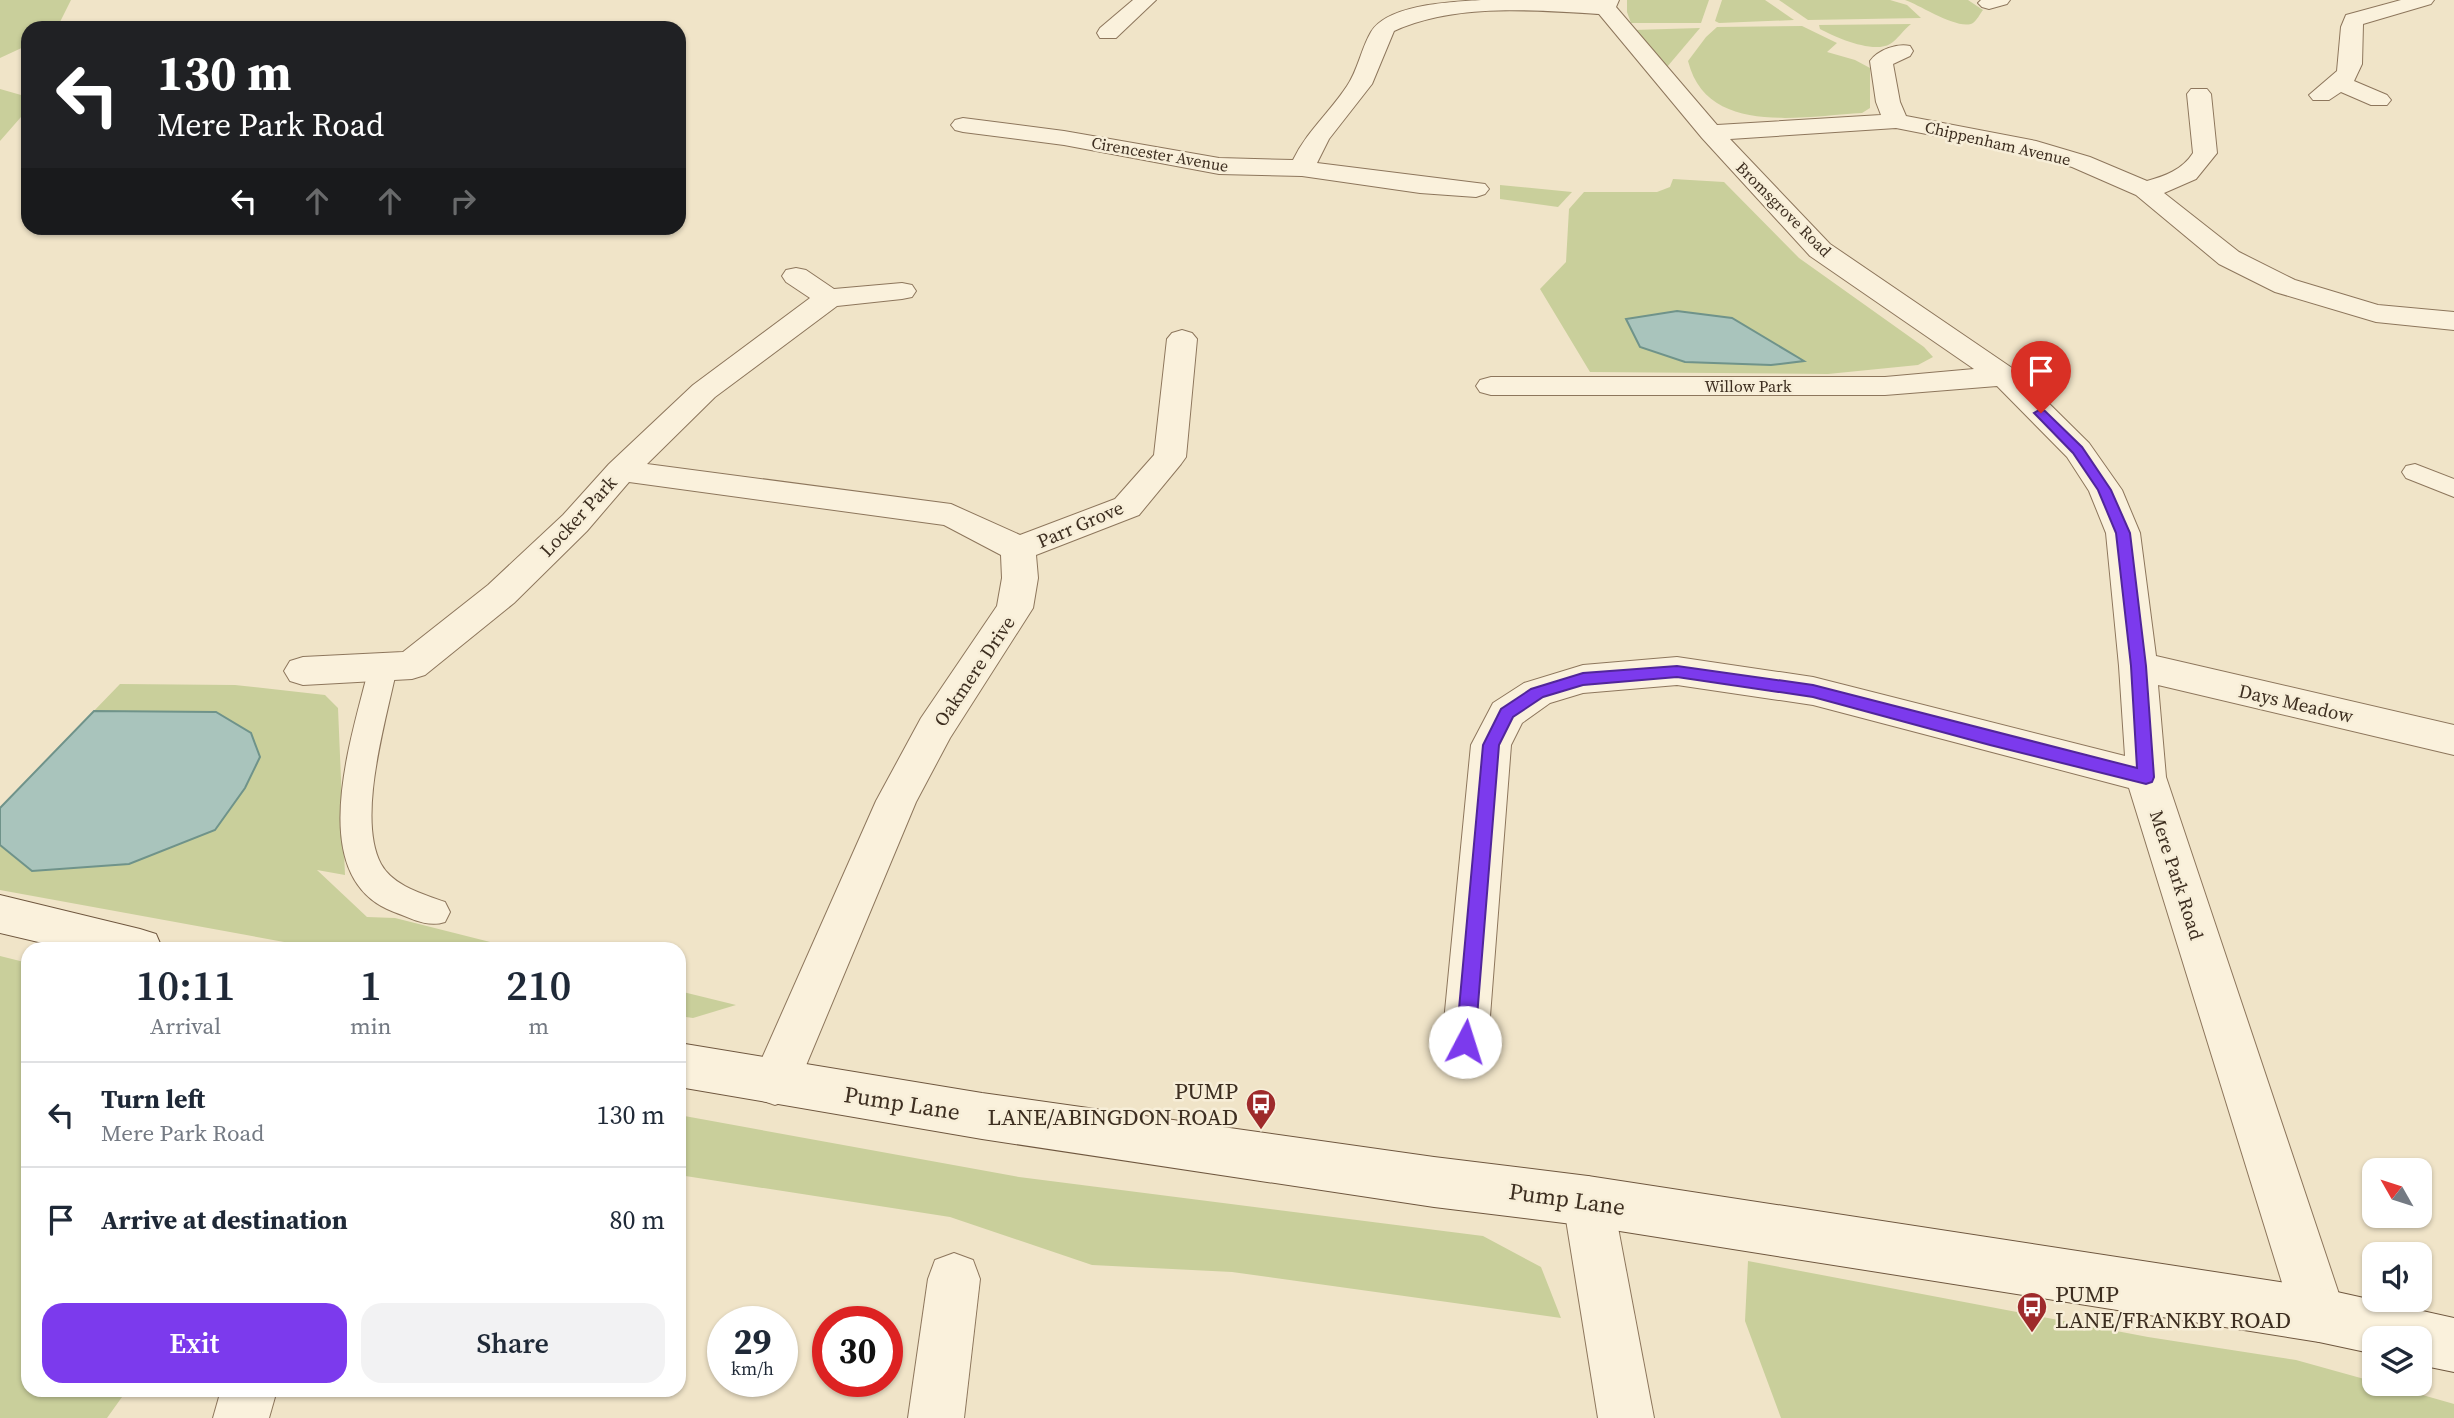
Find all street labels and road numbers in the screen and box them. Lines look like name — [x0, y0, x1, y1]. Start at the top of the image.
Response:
street label: Chippenham Avenue — [1923, 116, 2073, 170]
street label: Cirencester Avenue — [1090, 131, 1230, 177]
street label: Bromsgrove Road — [1732, 157, 1836, 261]
street label: Willow Park — [1705, 375, 1792, 397]
street label: Locker Park — [534, 469, 623, 562]
street label: Parr Grove — [1033, 494, 1127, 554]
street label: Oakmere Drive — [927, 611, 1021, 731]
street label: Days Meadow — [2236, 677, 2356, 729]
street label: Mere Park Road — [2144, 807, 2210, 943]
street label: Pump Lane — [842, 1078, 962, 1128]
street label: Pump Lane — [1507, 1175, 1627, 1223]

